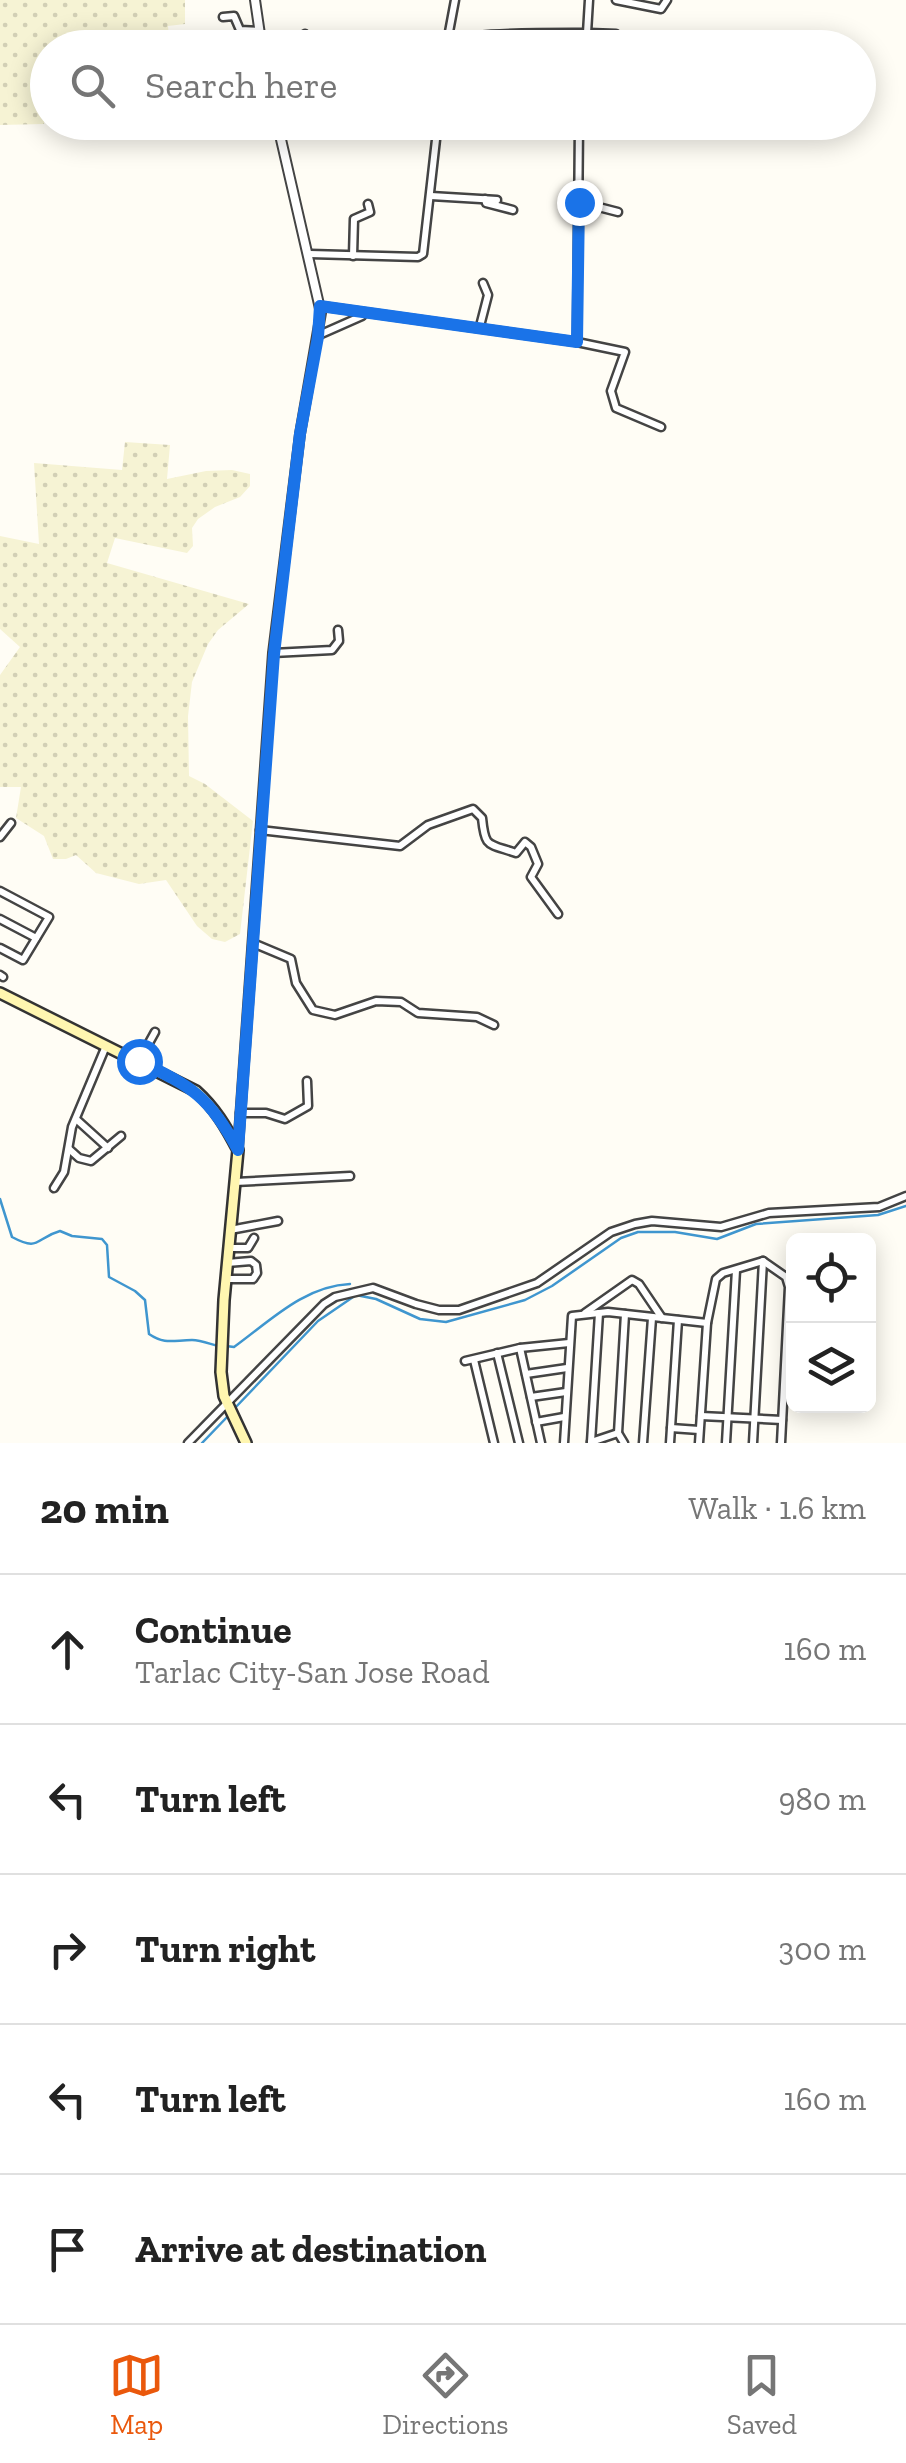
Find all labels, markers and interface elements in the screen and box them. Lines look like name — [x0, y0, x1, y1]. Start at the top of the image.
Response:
search box — [30, 30, 876, 140]
icon: search — [65, 58, 120, 113]
text: Search here — [145, 62, 337, 108]
route end — [557, 180, 603, 226]
route start — [117, 1039, 163, 1085]
map controls — [786, 1233, 876, 1413]
button: locate — [786, 1233, 876, 1323]
button: layers — [786, 1323, 876, 1413]
text: 20 min — [40, 1483, 169, 1534]
text: Walk · 1.6 km — [688, 1489, 866, 1527]
text: Continue — [135, 1607, 292, 1653]
icon: ahead — [40, 1622, 95, 1677]
text: 160 m — [783, 1630, 866, 1668]
text: Tarlac City-San Jose Road — [135, 1653, 490, 1691]
icon: left — [40, 1772, 95, 1827]
text: Turn left — [135, 1776, 286, 1822]
text: 980 m — [778, 1780, 866, 1818]
icon: right — [40, 1922, 95, 1977]
text: Turn right — [135, 1926, 315, 1972]
text: 300 m — [779, 1930, 866, 1968]
icon: left — [40, 2072, 95, 2127]
text: Turn left — [135, 2076, 286, 2122]
text: 160 m — [783, 2080, 866, 2118]
icon: arrive — [40, 2222, 95, 2277]
text: Arrive at destination — [135, 2226, 486, 2272]
tab: Map — [109, 2348, 164, 2441]
tab: Directions — [382, 2348, 509, 2441]
tab: Saved — [727, 2348, 797, 2441]

